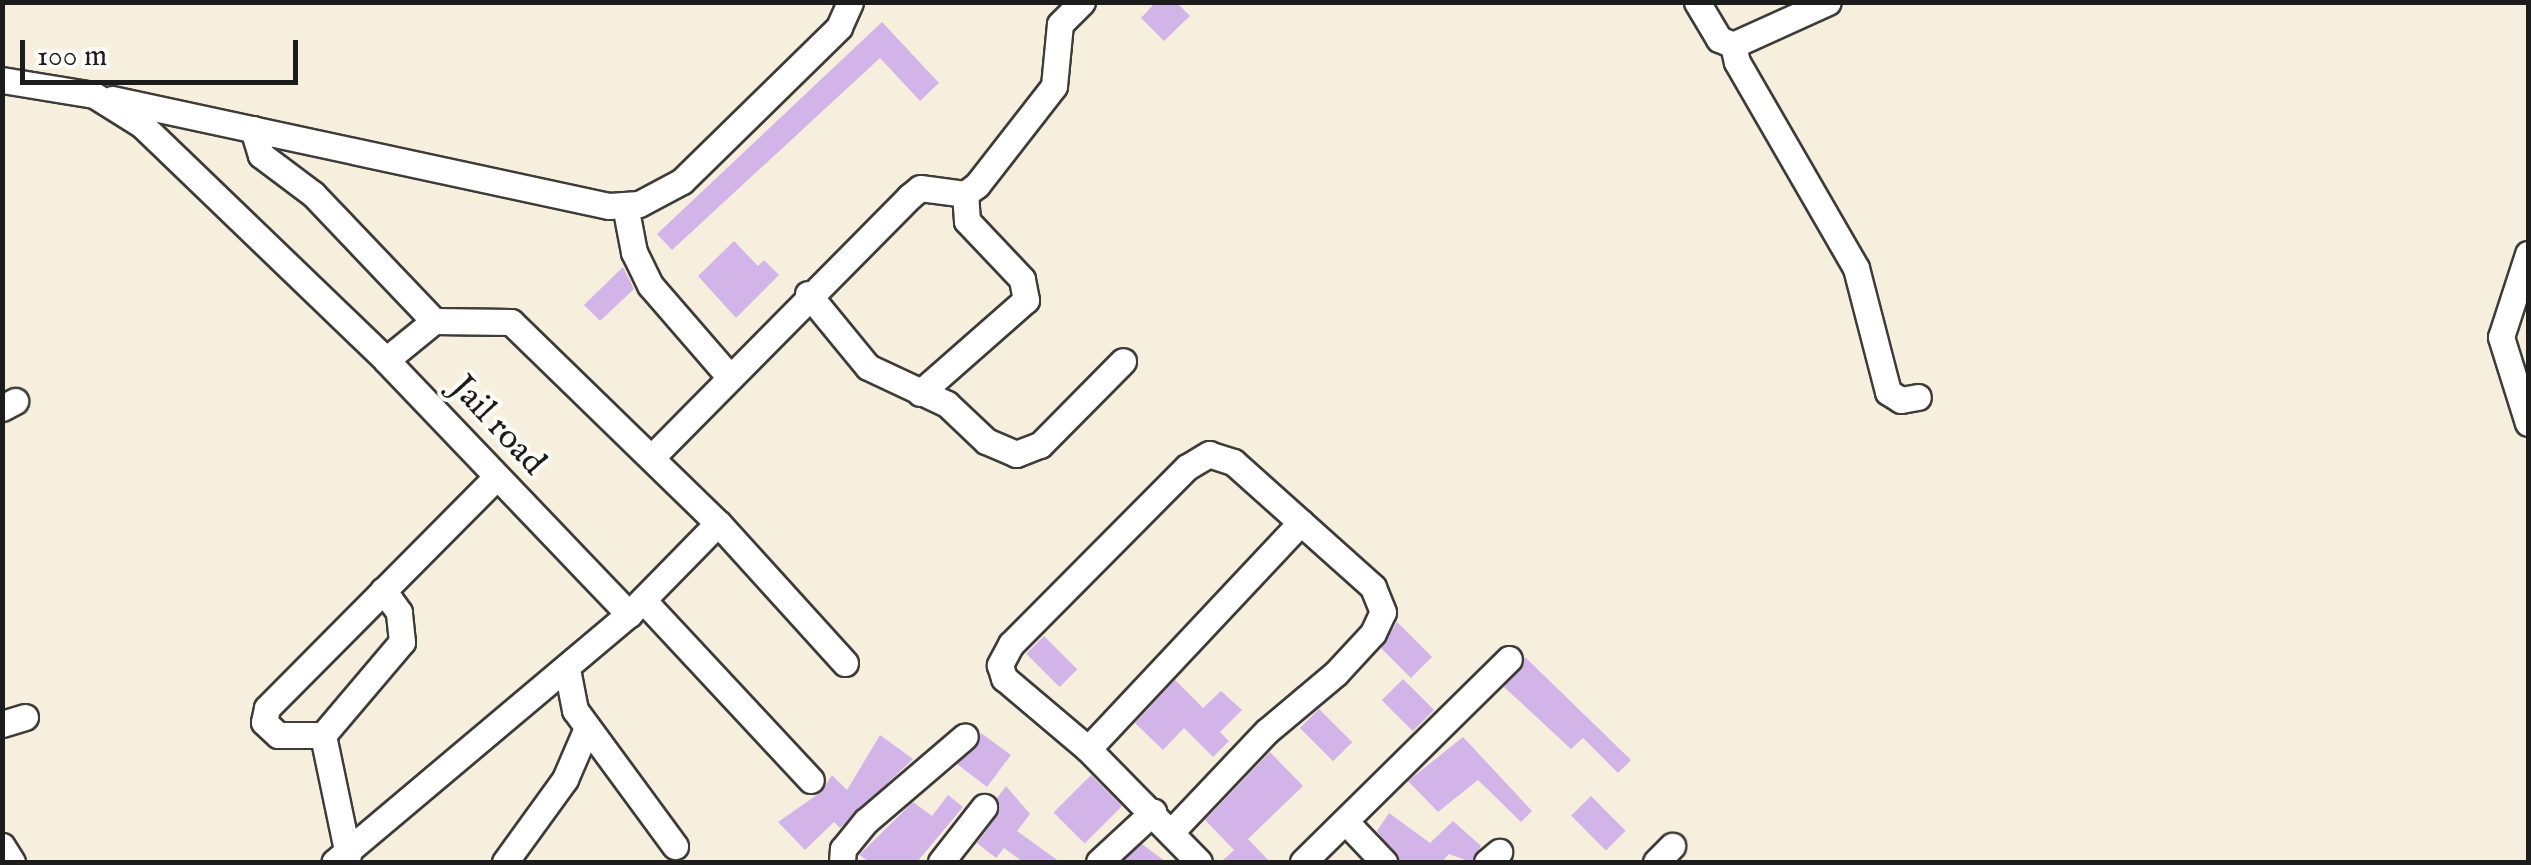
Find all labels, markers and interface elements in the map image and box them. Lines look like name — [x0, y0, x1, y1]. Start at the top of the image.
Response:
scale bar — [25, 20, 302, 82]
text: 100 m — [37, 38, 107, 76]
street label: Jail road — [441, 368, 553, 484]

